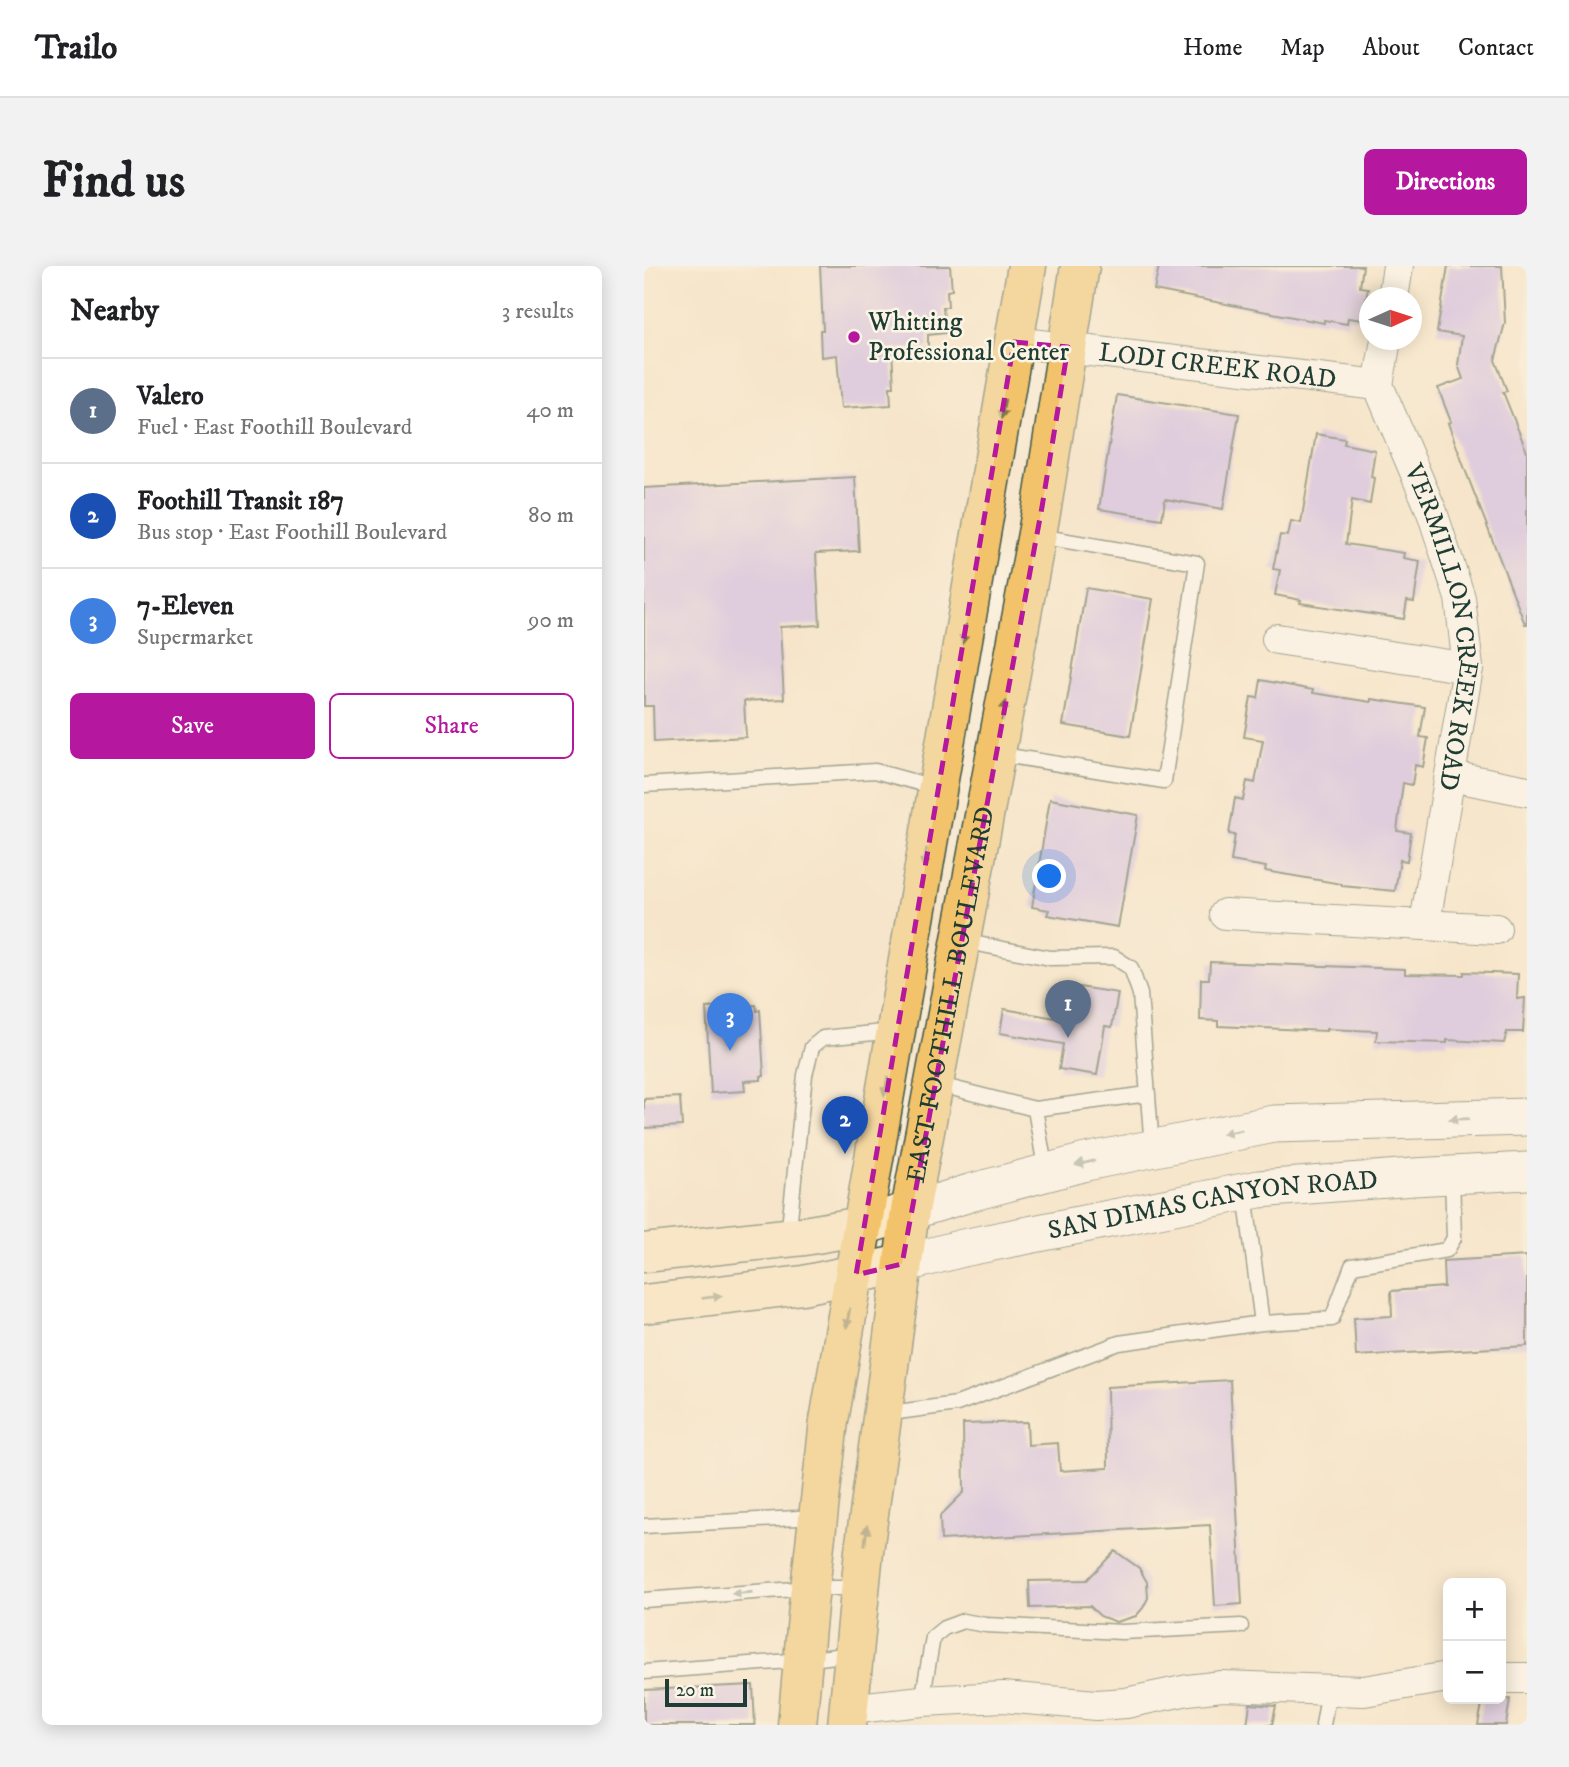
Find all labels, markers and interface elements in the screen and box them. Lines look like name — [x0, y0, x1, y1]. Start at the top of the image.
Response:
text: Trailo — [35, 28, 117, 69]
text: Home — [1183, 33, 1242, 63]
text: Map — [1280, 33, 1325, 63]
text: About — [1363, 33, 1420, 63]
text: Contact — [1458, 33, 1534, 63]
button: Directions — [1364, 149, 1527, 215]
text: Find us — [42, 151, 185, 213]
north arrow — [1359, 287, 1422, 350]
text: Nearby — [70, 293, 159, 330]
text: 3 results — [502, 297, 574, 326]
place label: Whitting Professional Center — [867, 306, 1070, 369]
marker: Whitting Professional Center — [846, 329, 862, 345]
street label: LODI CREEK ROAD — [1097, 336, 1338, 396]
text: Valero — [137, 380, 204, 413]
text: 1 — [89, 396, 97, 425]
text: 40 m — [526, 396, 574, 425]
one-way arrow — [997, 399, 1008, 421]
text: Fuel · East Foothill Boulevard — [137, 413, 412, 442]
street label: VERMILLON CREEK ROAD — [1397, 458, 1486, 793]
text: Foothill Transit 187 — [137, 485, 344, 518]
text: 2 — [87, 501, 99, 530]
text: 80 m — [528, 501, 574, 530]
text: Bus stop · East Foothill Boulevard — [137, 518, 447, 547]
text: 7-Eleven — [137, 590, 234, 623]
text: 3 — [89, 606, 97, 635]
text: 90 m — [528, 606, 574, 635]
text: Supermarket — [137, 623, 253, 652]
one-way arrow — [958, 623, 969, 645]
button: Save — [70, 693, 315, 759]
button: Share — [329, 693, 574, 759]
one-way arrow — [998, 700, 1009, 722]
street label: EAST FOOTHILL BOULEVARD — [899, 804, 1002, 1186]
one-way arrow — [919, 847, 930, 869]
your location — [1032, 859, 1066, 893]
pin: 1 — [1045, 980, 1091, 1038]
pin: 3 — [707, 993, 753, 1051]
one-way arrow — [880, 1075, 891, 1097]
pin: 2 — [822, 1096, 868, 1154]
one-way arrow — [1448, 1114, 1470, 1125]
one-way arrow — [1221, 1127, 1243, 1138]
one-way arrow — [1074, 1157, 1096, 1168]
street label: SAN DIMAS CANYON ROAD — [1045, 1163, 1379, 1247]
one-way arrow — [701, 1291, 723, 1302]
one-way arrow — [842, 1307, 853, 1329]
one-way arrow — [861, 1524, 872, 1546]
map controls — [1443, 1578, 1506, 1704]
button: + — [1443, 1578, 1506, 1641]
one-way arrow — [730, 1588, 752, 1599]
button: − — [1443, 1641, 1506, 1704]
scale bar — [665, 1676, 747, 1708]
text: 20 m — [676, 1679, 714, 1702]

